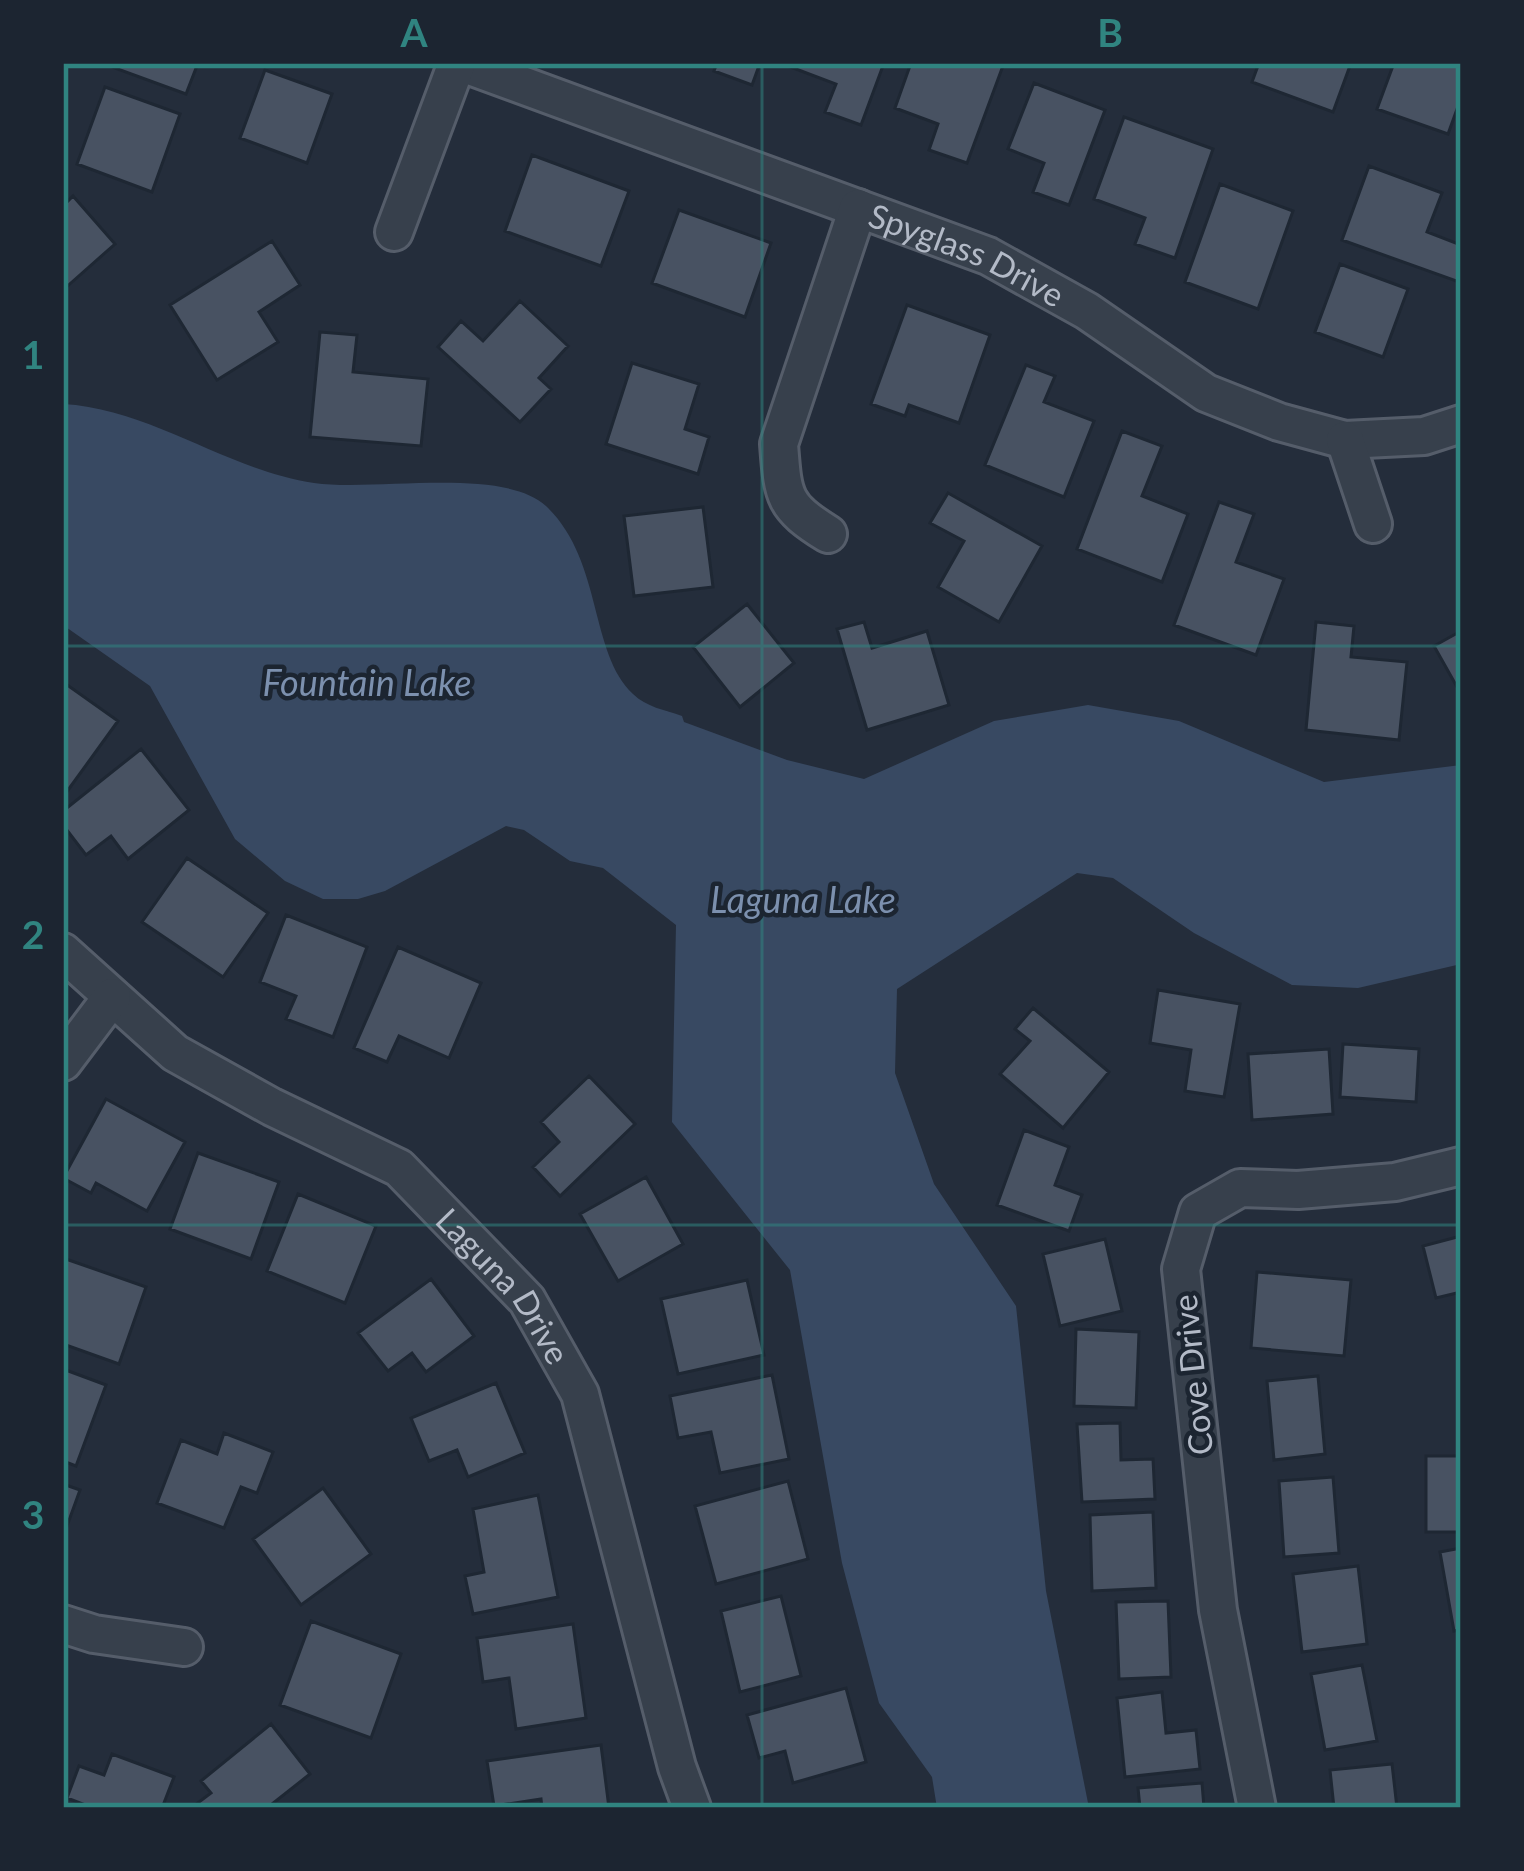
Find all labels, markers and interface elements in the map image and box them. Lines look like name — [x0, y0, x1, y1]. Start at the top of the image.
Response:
text: A — [399, 9, 428, 55]
text: B — [1097, 9, 1123, 55]
street label: Spyglass Drive — [864, 194, 1072, 314]
text: 1 — [22, 331, 44, 377]
water label: Fountain Lake — [263, 660, 471, 704]
water label: Laguna Lake — [710, 877, 896, 921]
text: 2 — [22, 911, 44, 957]
street label: Laguna Drive — [428, 1199, 579, 1371]
street label: Cove Drive — [1164, 1293, 1220, 1457]
text: 3 — [22, 1491, 44, 1537]

